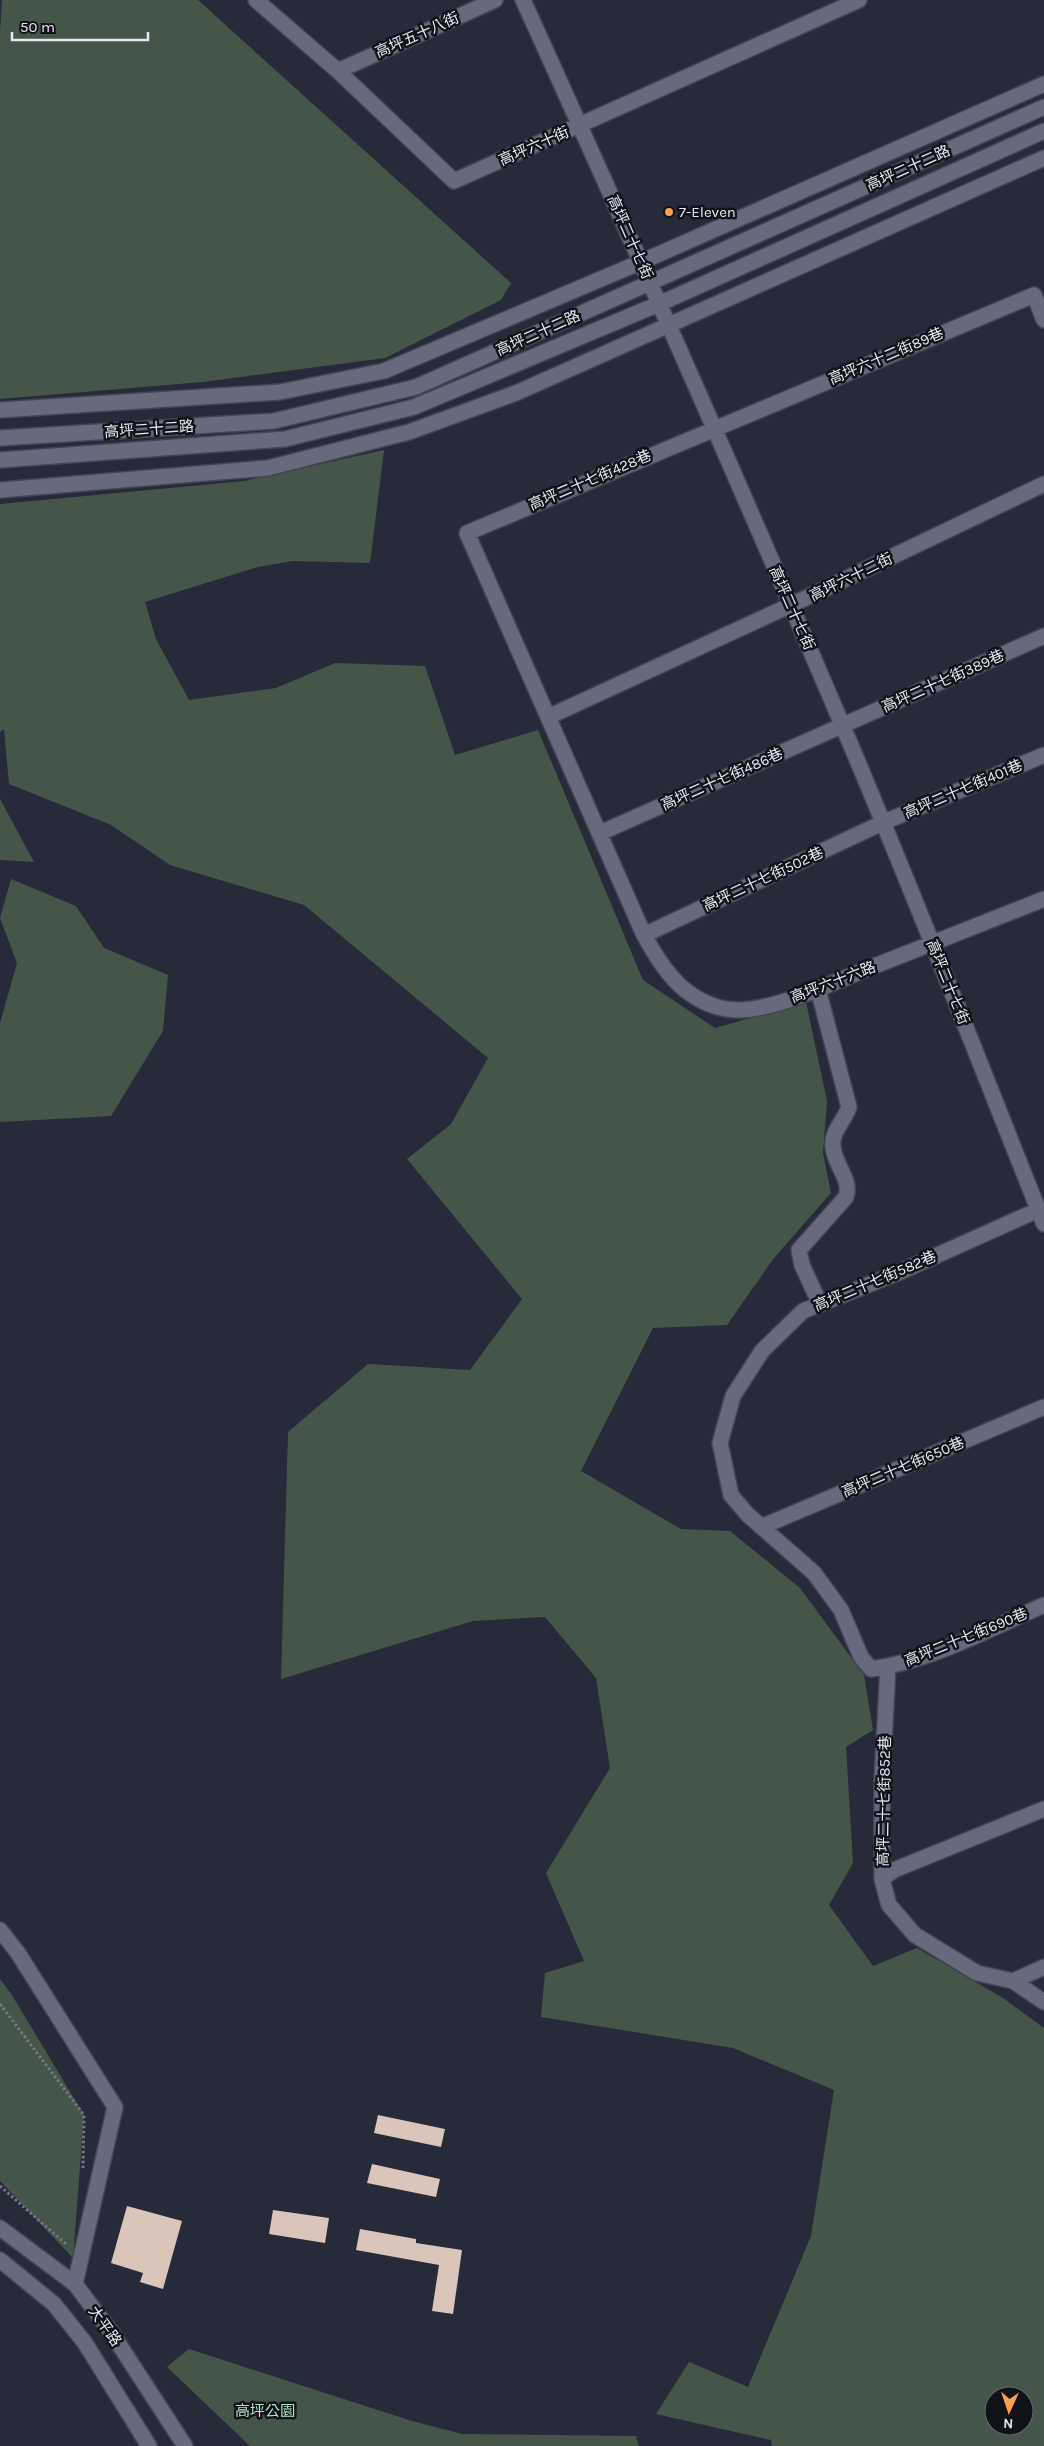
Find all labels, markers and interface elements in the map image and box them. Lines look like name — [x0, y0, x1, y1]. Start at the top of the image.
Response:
street label: 高坪五十八街 — [372, 8, 462, 62]
scale bar — [12, 10, 149, 42]
text: 50 m — [20, 18, 55, 36]
street label: 高坪六十街 — [496, 123, 572, 169]
street label: 高坪二十二路 — [863, 141, 953, 195]
street label: 高坪二十七街 — [603, 192, 657, 282]
place label: 7-Eleven — [679, 203, 736, 221]
marker: 7-Eleven — [663, 206, 675, 218]
street label: 高坪二十二路 — [493, 306, 583, 360]
street label: 高坪六十二街89巷 — [826, 324, 946, 388]
street label: 高坪二十二路 — [103, 417, 195, 441]
street label: 高坪二十七街428巷 — [526, 446, 654, 514]
street label: 高坪六十二街 — [807, 549, 895, 605]
street label: 高坪二十七街 — [765, 563, 819, 653]
street label: 高坪二十七街389巷 — [879, 646, 1007, 716]
street label: 高坪二十七街486巷 — [658, 744, 786, 814]
street label: 高坪二十七街401巷 — [901, 756, 1025, 822]
street label: 高坪二十七街502巷 — [700, 843, 826, 915]
street label: 高坪二十七街 — [923, 937, 973, 1027]
street label: 高坪六十六路 — [788, 957, 878, 1007]
street label: 高坪二十七街582巷 — [811, 1247, 939, 1315]
street label: 高坪二十七街650巷 — [839, 1433, 967, 1501]
street label: 高坪二十七街690巷 — [902, 1604, 1030, 1670]
street label: 高坪二十七街852巷 — [874, 1735, 894, 1867]
street label: 大平路 — [85, 2302, 125, 2350]
north arrow — [984, 2386, 1034, 2436]
park label: 高坪公園 — [235, 2402, 295, 2420]
text: N — [1003, 2415, 1014, 2432]

